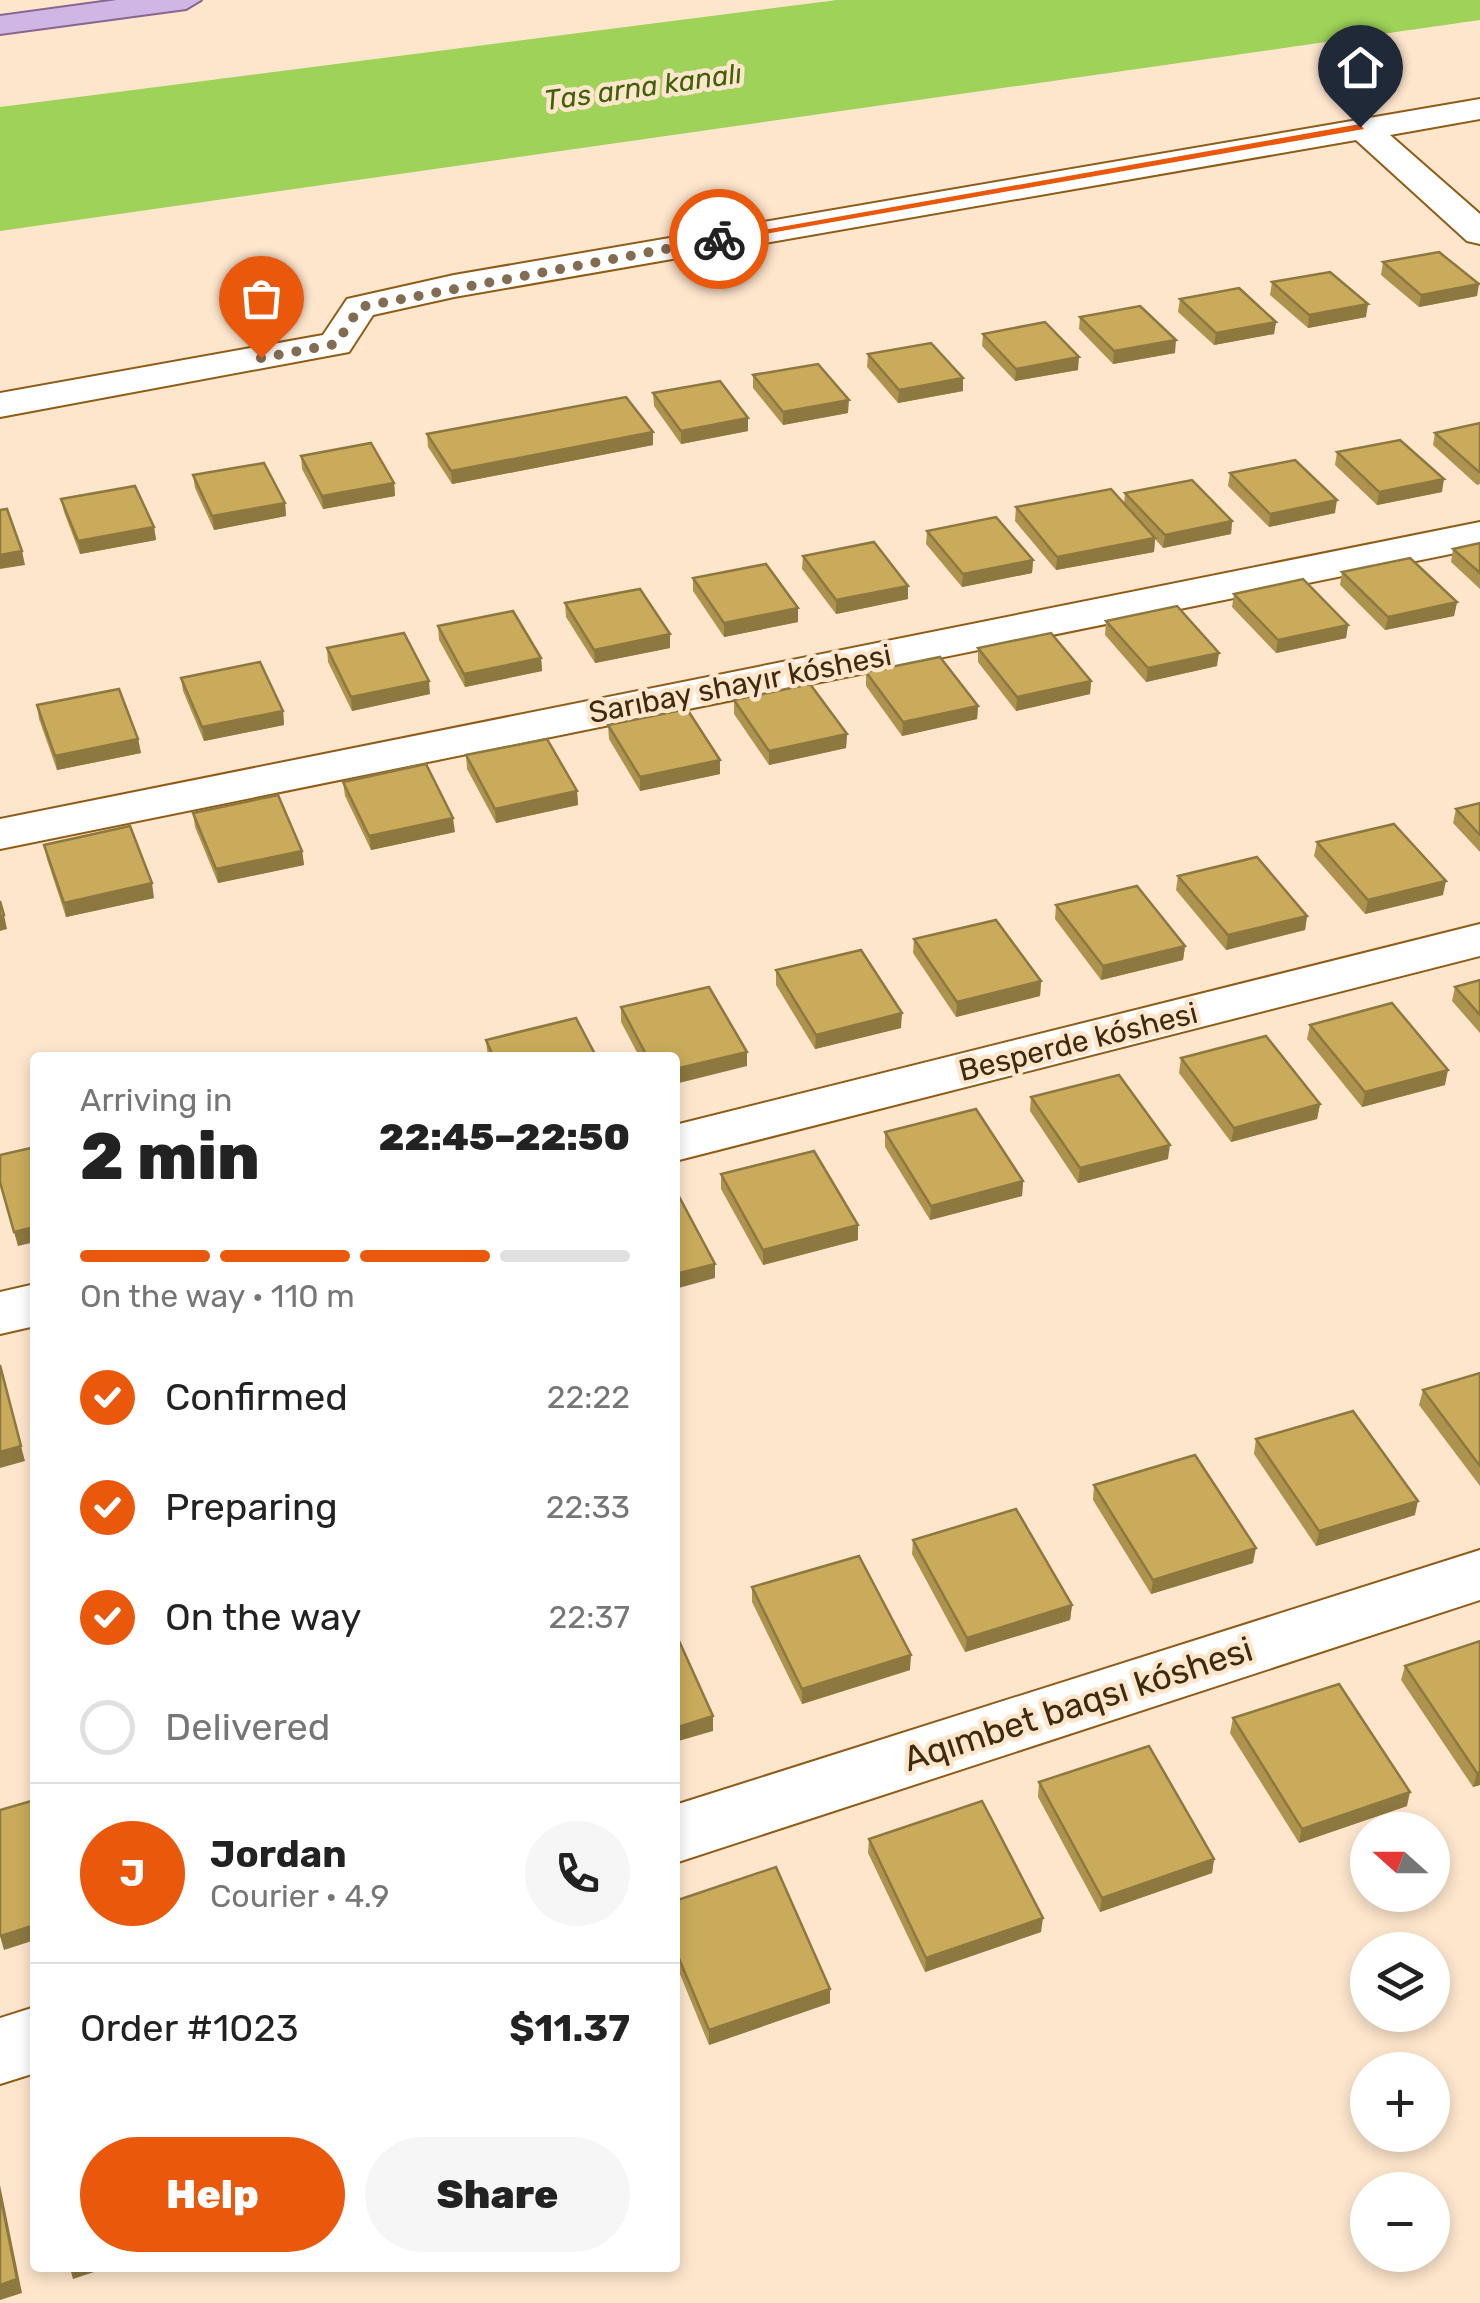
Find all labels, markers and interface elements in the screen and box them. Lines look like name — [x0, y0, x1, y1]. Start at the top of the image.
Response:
pin — [1318, 25, 1403, 128]
icon: home — [1333, 40, 1388, 95]
water label: Tas arna kanalı — [542, 57, 744, 117]
courier — [669, 189, 769, 289]
icon: bike — [692, 212, 747, 267]
pin — [219, 256, 304, 359]
icon: bag — [234, 271, 289, 326]
street label: Sarıbay shayır kóshesi — [586, 637, 894, 731]
street label: Besperde kóshesi — [955, 995, 1201, 1089]
text: Arriving in — [80, 1081, 232, 1119]
text: 22:45–22:50 — [379, 1114, 630, 1160]
text: 2 min — [80, 1118, 260, 1195]
text: On the way · 110 m — [80, 1277, 355, 1315]
icon: check — [80, 1370, 135, 1425]
text: Confirmed — [165, 1374, 348, 1420]
text: 22:22 — [547, 1378, 630, 1416]
icon: check — [80, 1480, 135, 1535]
text: Preparing — [165, 1484, 338, 1530]
text: 22:33 — [546, 1488, 630, 1526]
icon: check — [80, 1590, 135, 1645]
text: On the way — [165, 1594, 361, 1640]
text: 22:37 — [549, 1598, 630, 1636]
street label: Aqımbet baqsı kóshesi — [898, 1628, 1258, 1780]
text: Delivered — [165, 1704, 330, 1750]
north arrow — [1350, 1812, 1450, 1912]
map controls — [1350, 1812, 1450, 2272]
button: phone — [525, 1821, 630, 1926]
text: Jordan — [210, 1831, 347, 1877]
text: J — [120, 1850, 145, 1896]
text: Courier · 4.9 — [210, 1877, 389, 1915]
button: layers — [1350, 1932, 1450, 2032]
text: Order #1023 — [80, 2005, 299, 2051]
text: $11.37 — [509, 2005, 630, 2051]
button: + — [1350, 2052, 1450, 2152]
button: Help — [80, 2137, 345, 2252]
button: Share — [365, 2137, 630, 2252]
button: − — [1350, 2172, 1450, 2272]

